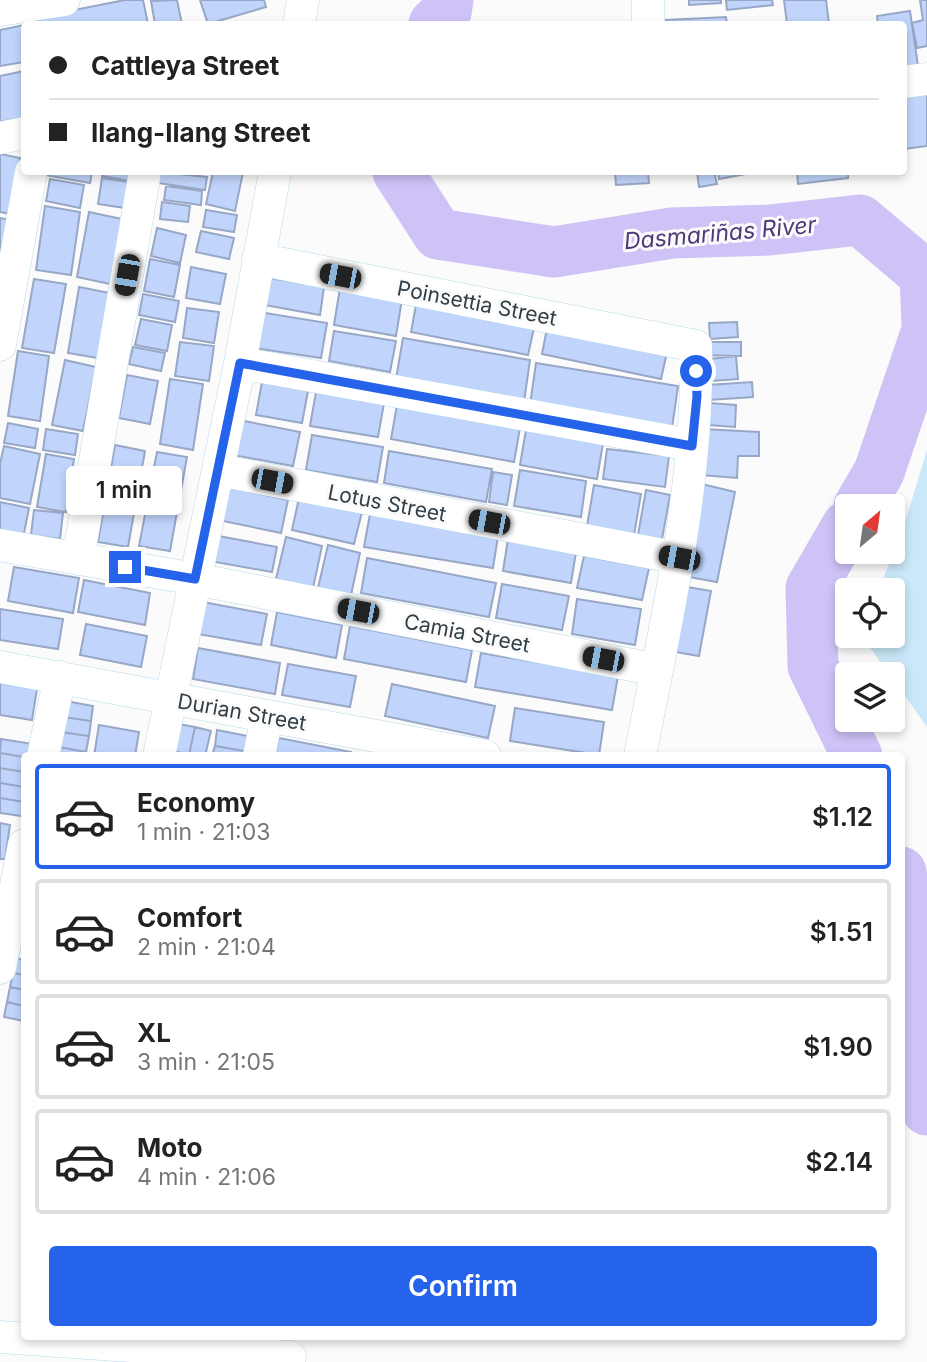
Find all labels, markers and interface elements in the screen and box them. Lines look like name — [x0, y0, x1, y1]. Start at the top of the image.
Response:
text: Cattleya Street — [91, 50, 279, 81]
text: Ilang-Ilang Street — [91, 117, 310, 148]
water label: Dasmariñas River — [623, 211, 819, 255]
car — [114, 252, 141, 298]
car — [318, 262, 363, 290]
street label: Poinsettia Street — [395, 275, 559, 331]
route start — [680, 355, 712, 387]
callout: 1 min — [67, 466, 183, 514]
car — [250, 467, 295, 495]
text: 1 min — [96, 476, 152, 504]
street label: Lotus Street — [326, 479, 448, 527]
north arrow — [835, 494, 905, 564]
map controls — [835, 494, 905, 732]
car — [467, 508, 512, 536]
car — [657, 544, 702, 572]
route end — [109, 551, 141, 583]
button: locate — [835, 578, 905, 648]
car — [336, 597, 381, 625]
street label: Camia Street — [402, 609, 532, 657]
car — [581, 645, 626, 673]
button: layers — [835, 662, 905, 732]
street label: Durian Street — [176, 688, 308, 736]
icon: car — [53, 785, 116, 848]
text: Economy — [137, 787, 255, 818]
text: $1.12 — [812, 801, 873, 832]
text: 1 min · 21:03 — [137, 818, 270, 846]
icon: car — [53, 900, 116, 963]
text: Comfort — [137, 902, 242, 933]
text: $1.51 — [810, 916, 873, 947]
text: 2 min · 21:04 — [137, 933, 276, 961]
icon: car — [53, 1015, 116, 1078]
text: XL — [137, 1017, 171, 1048]
text: $1.90 — [803, 1031, 873, 1062]
text: 3 min · 21:05 — [137, 1048, 275, 1076]
icon: car — [53, 1130, 116, 1193]
text: Moto — [137, 1132, 202, 1163]
text: $2.14 — [806, 1146, 873, 1177]
text: 4 min · 21:06 — [137, 1163, 276, 1191]
button: Confirm — [49, 1246, 877, 1326]

